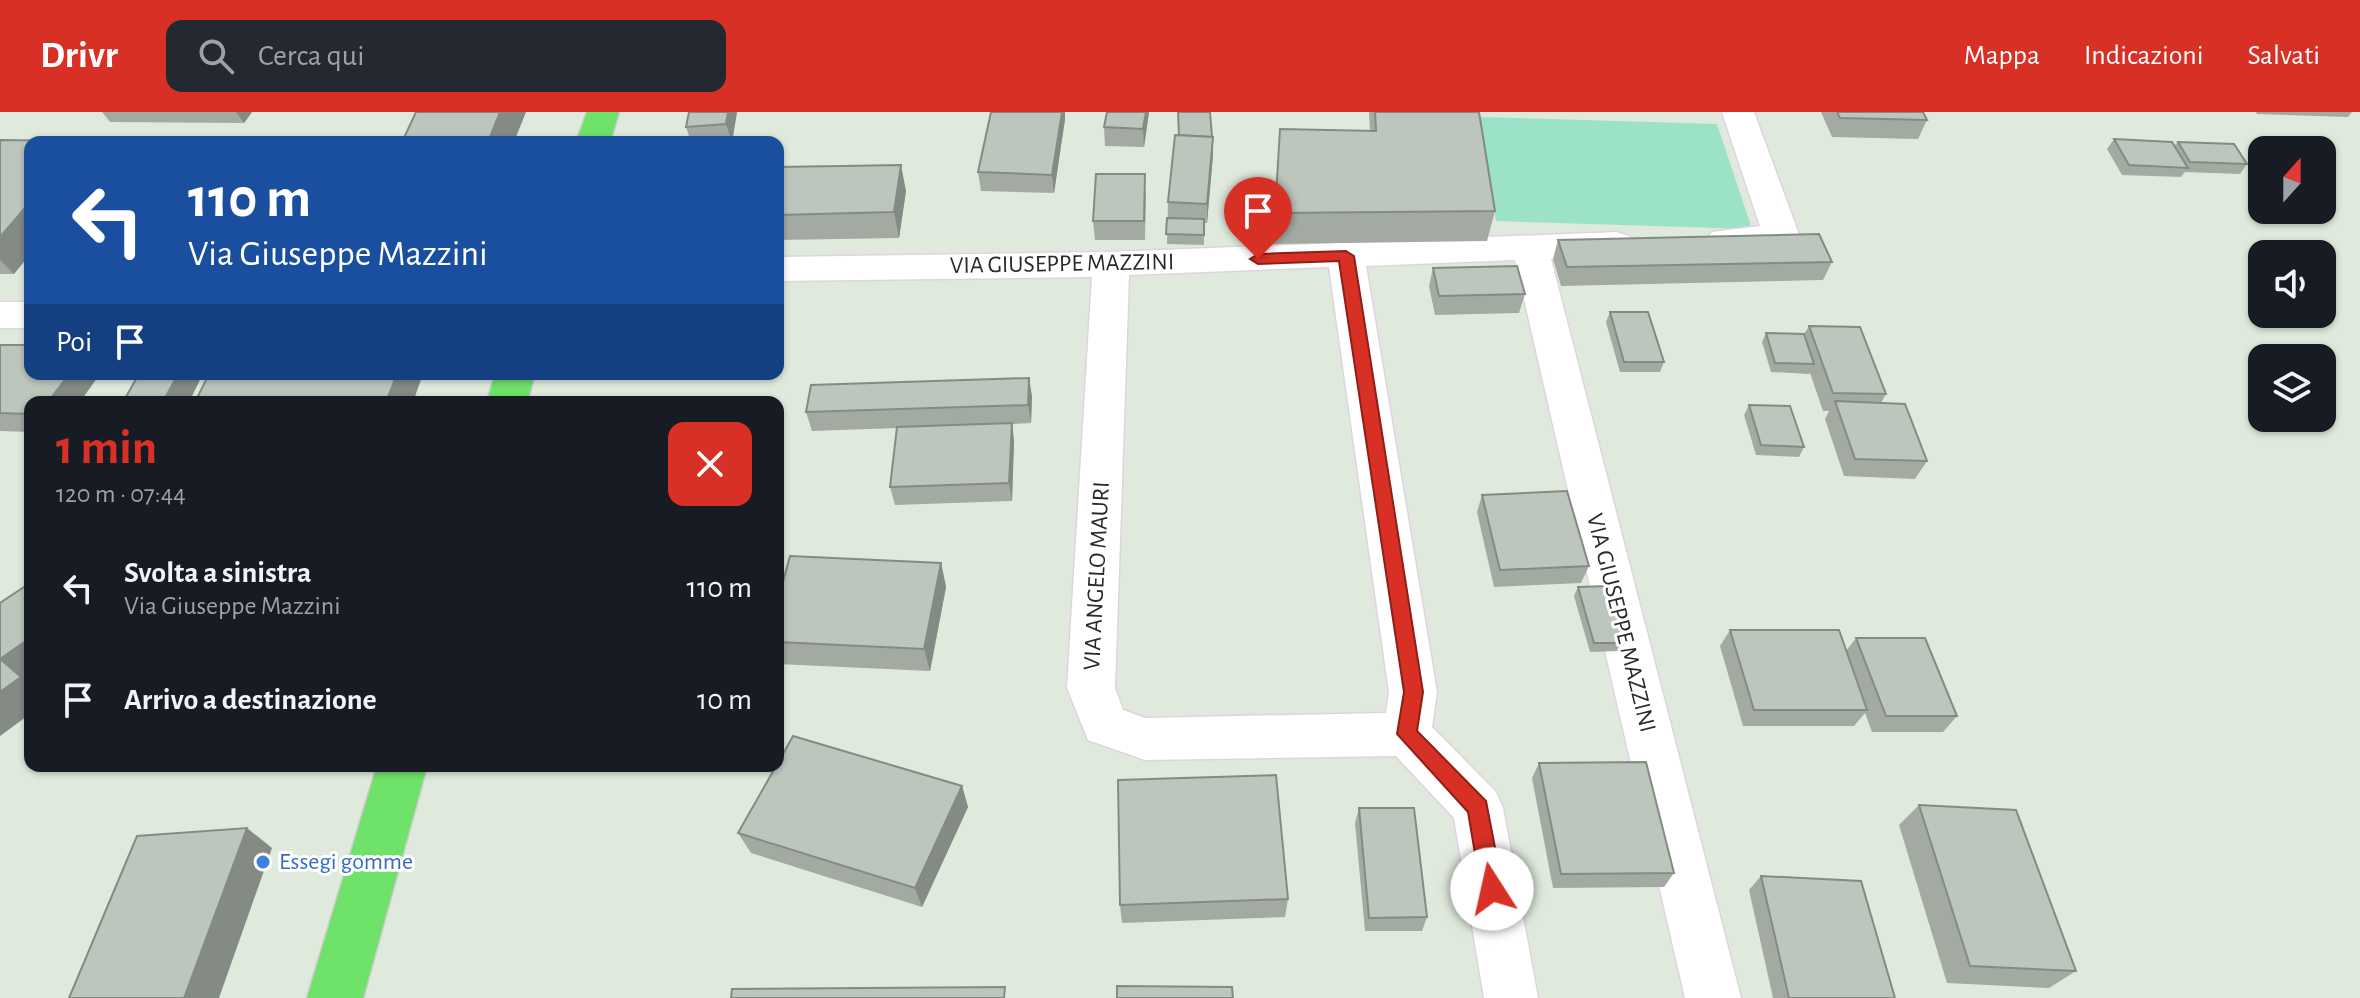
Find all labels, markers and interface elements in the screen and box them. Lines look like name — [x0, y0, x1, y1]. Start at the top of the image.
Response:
search box — [166, 20, 726, 92]
icon: search — [194, 34, 238, 78]
text: Drivr — [40, 37, 118, 75]
text: Cerca qui — [258, 41, 364, 71]
text: Mappa — [1964, 42, 2040, 70]
text: Indicazioni — [2084, 42, 2203, 70]
text: Salvati — [2247, 42, 2320, 70]
north arrow — [2248, 136, 2336, 224]
map controls — [2248, 136, 2336, 432]
icon: left — [56, 168, 160, 272]
text: 110 m — [188, 171, 311, 227]
pin — [1224, 177, 1292, 259]
icon: arrive — [1236, 189, 1280, 233]
text: Via Giuseppe Mazzini — [188, 236, 488, 272]
button: sound — [2248, 240, 2336, 328]
street label: VIA GIUSEPPE MAZZINI — [950, 250, 1174, 278]
icon: arrive — [108, 320, 152, 364]
text: Poi — [56, 327, 92, 357]
button: layers — [2248, 344, 2336, 432]
button: close — [668, 422, 752, 506]
text: 1 min — [56, 425, 157, 473]
text: 120 m · 07:44 — [56, 481, 186, 507]
street label: VIA ANGELO MAURI — [1080, 481, 1114, 671]
street label: VIA GIUSEPPE MAZZINI — [1582, 511, 1660, 735]
text: Svolta a sinistra — [124, 558, 311, 588]
icon: left — [56, 566, 100, 610]
text: 110 m — [687, 573, 752, 603]
text: Via Giuseppe Mazzini — [124, 593, 340, 619]
icon: arrive — [56, 678, 100, 722]
text: Arrivo a destinazione — [124, 685, 377, 715]
text: 10 m — [697, 685, 752, 715]
position arrow — [1450, 847, 1534, 931]
place label: Essegi gomme — [279, 850, 413, 874]
marker: Essegi gomme — [254, 853, 272, 871]

